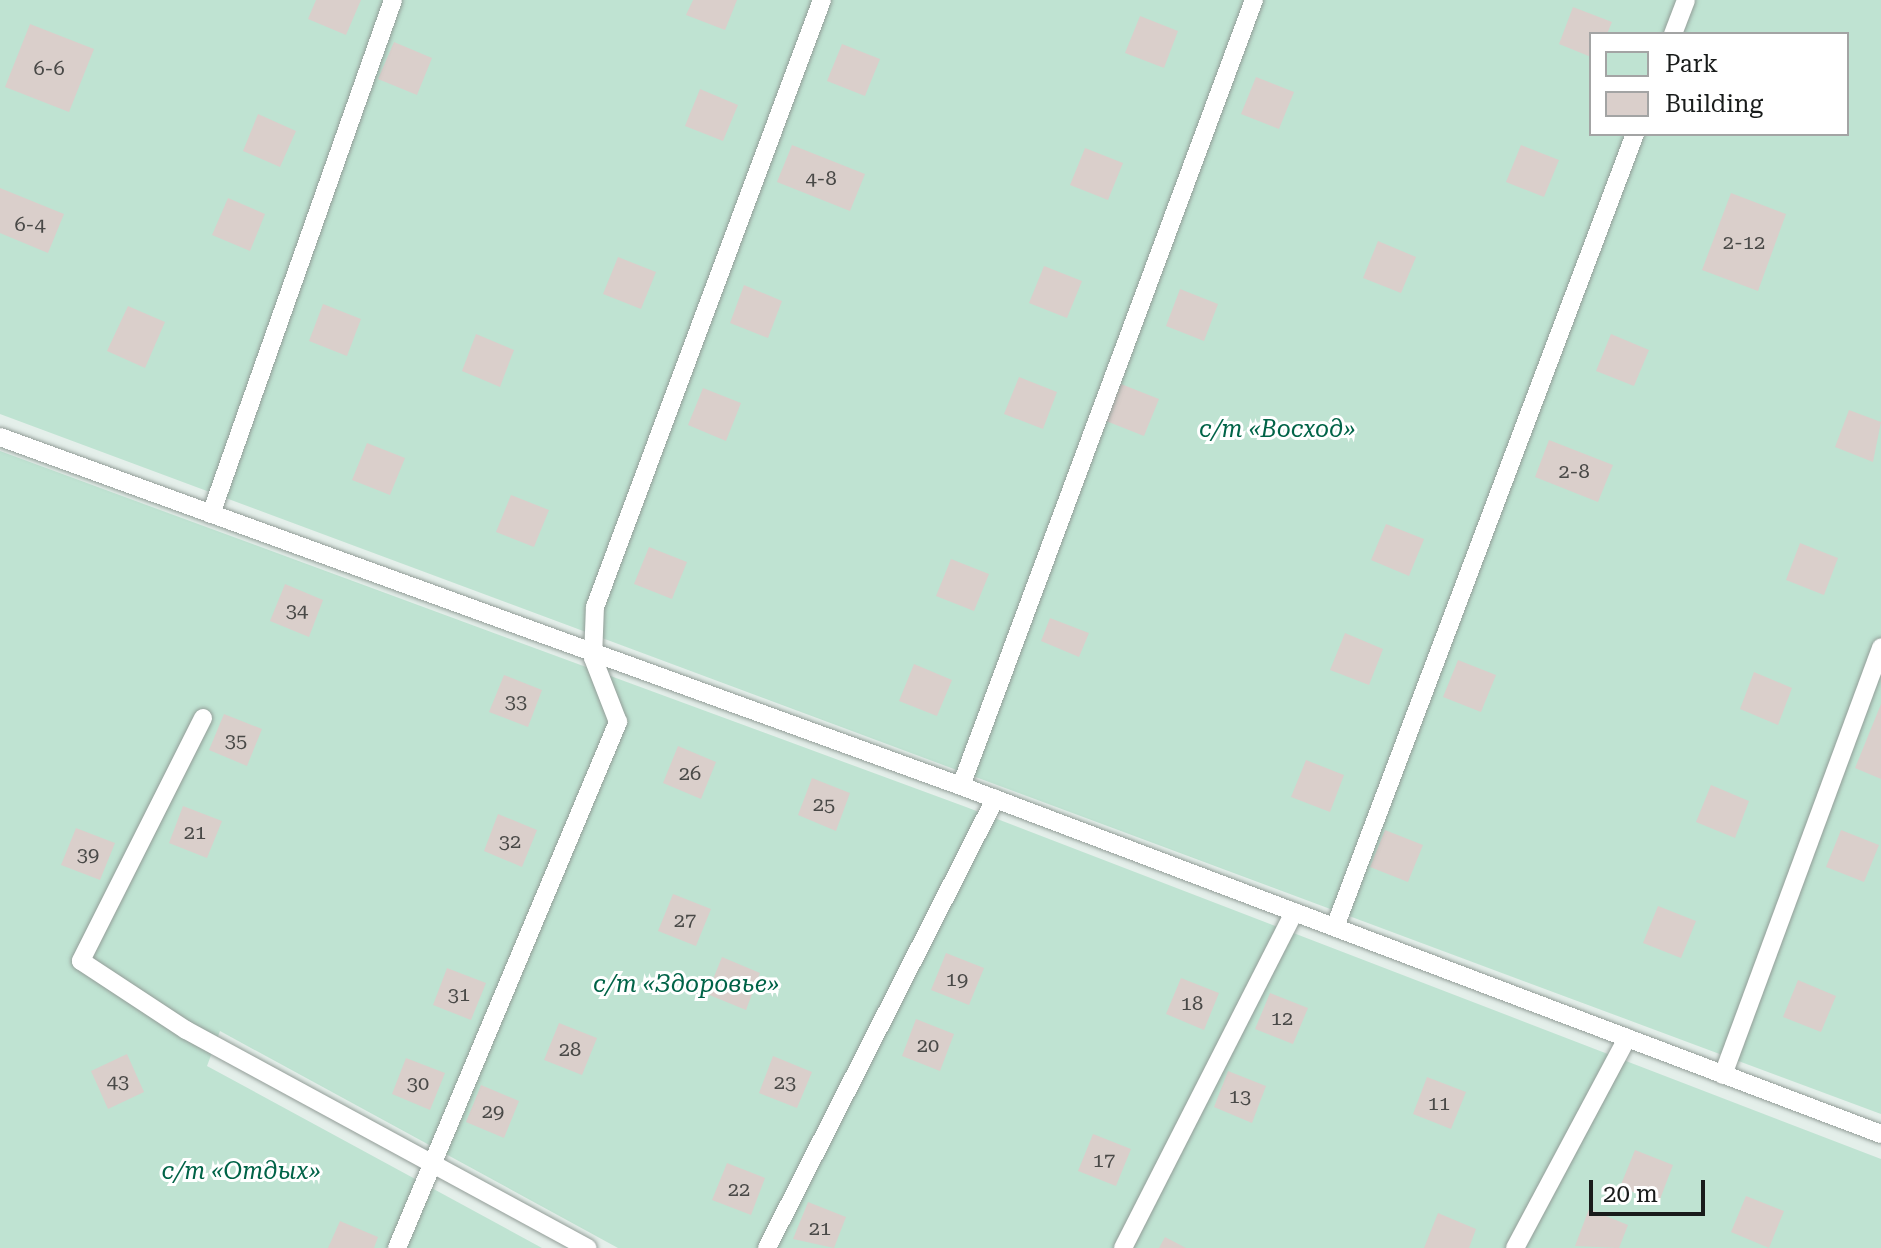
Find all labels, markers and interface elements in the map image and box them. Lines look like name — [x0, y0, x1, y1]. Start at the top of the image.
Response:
legend — [1589, 32, 1849, 136]
text: Park — [1665, 50, 1718, 78]
house number: 6-6 — [33, 56, 65, 80]
text: Building — [1665, 90, 1763, 118]
house number: 4-8 — [805, 166, 837, 190]
house number: 6-4 — [14, 212, 46, 236]
house number: 2-12 — [1723, 230, 1765, 254]
park label: с/т «Восход» — [1199, 416, 1355, 444]
house number: 2-8 — [1558, 459, 1590, 483]
house number: 34 — [286, 598, 308, 622]
house number: 33 — [505, 689, 527, 713]
house number: 35 — [225, 728, 247, 752]
house number: 26 — [679, 761, 701, 785]
house number: 25 — [813, 792, 835, 816]
house number: 21 — [184, 820, 206, 844]
house number: 32 — [499, 829, 521, 853]
house number: 39 — [77, 842, 99, 866]
house number: 27 — [674, 908, 696, 932]
house number: 19 — [946, 967, 968, 991]
park label: с/т «Здоровье» — [593, 971, 779, 999]
house number: 31 — [448, 982, 470, 1006]
house number: 18 — [1181, 991, 1203, 1015]
house number: 12 — [1271, 1006, 1293, 1030]
house number: 20 — [917, 1033, 939, 1057]
house number: 28 — [559, 1037, 581, 1061]
house number: 43 — [107, 1069, 129, 1093]
house number: 23 — [774, 1070, 796, 1094]
house number: 30 — [407, 1071, 429, 1095]
house number: 13 — [1229, 1084, 1251, 1108]
house number: 11 — [1428, 1091, 1450, 1115]
house number: 29 — [482, 1099, 504, 1123]
house number: 17 — [1093, 1148, 1115, 1172]
park label: с/т «Отдых» — [162, 1158, 320, 1186]
scale bar — [1593, 1164, 1709, 1214]
house number: 22 — [728, 1177, 750, 1201]
text: 20 m — [1603, 1180, 1658, 1208]
house number: 21 — [809, 1216, 831, 1240]

